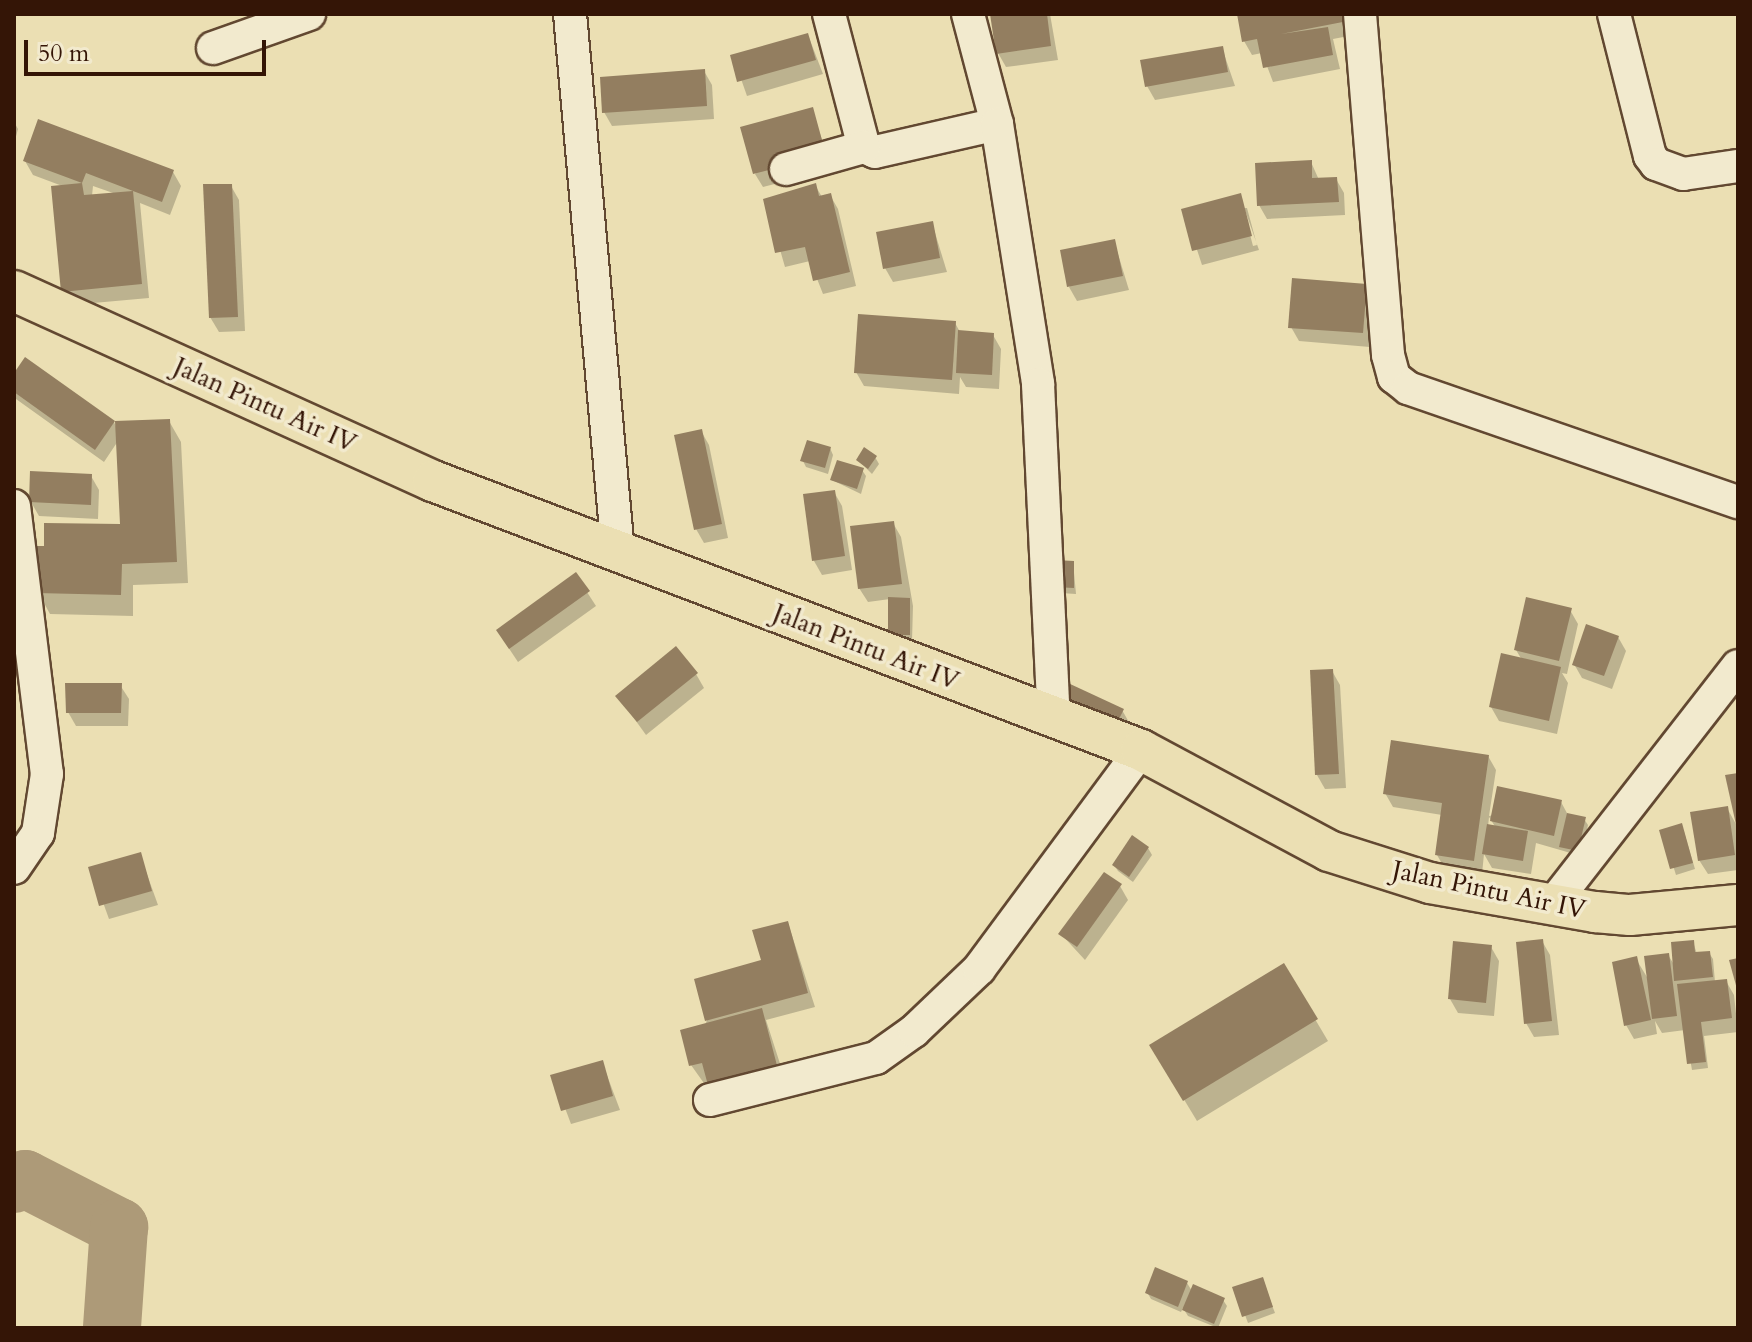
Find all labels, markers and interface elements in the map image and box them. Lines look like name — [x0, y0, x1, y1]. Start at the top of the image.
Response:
scale bar — [28, 24, 270, 74]
text: 50 m — [38, 37, 89, 70]
street label: Jalan Pintu Air IV — [169, 351, 361, 459]
street label: Jalan Pintu Air IV — [769, 597, 963, 697]
street label: Jalan Pintu Air IV — [1389, 854, 1589, 926]

